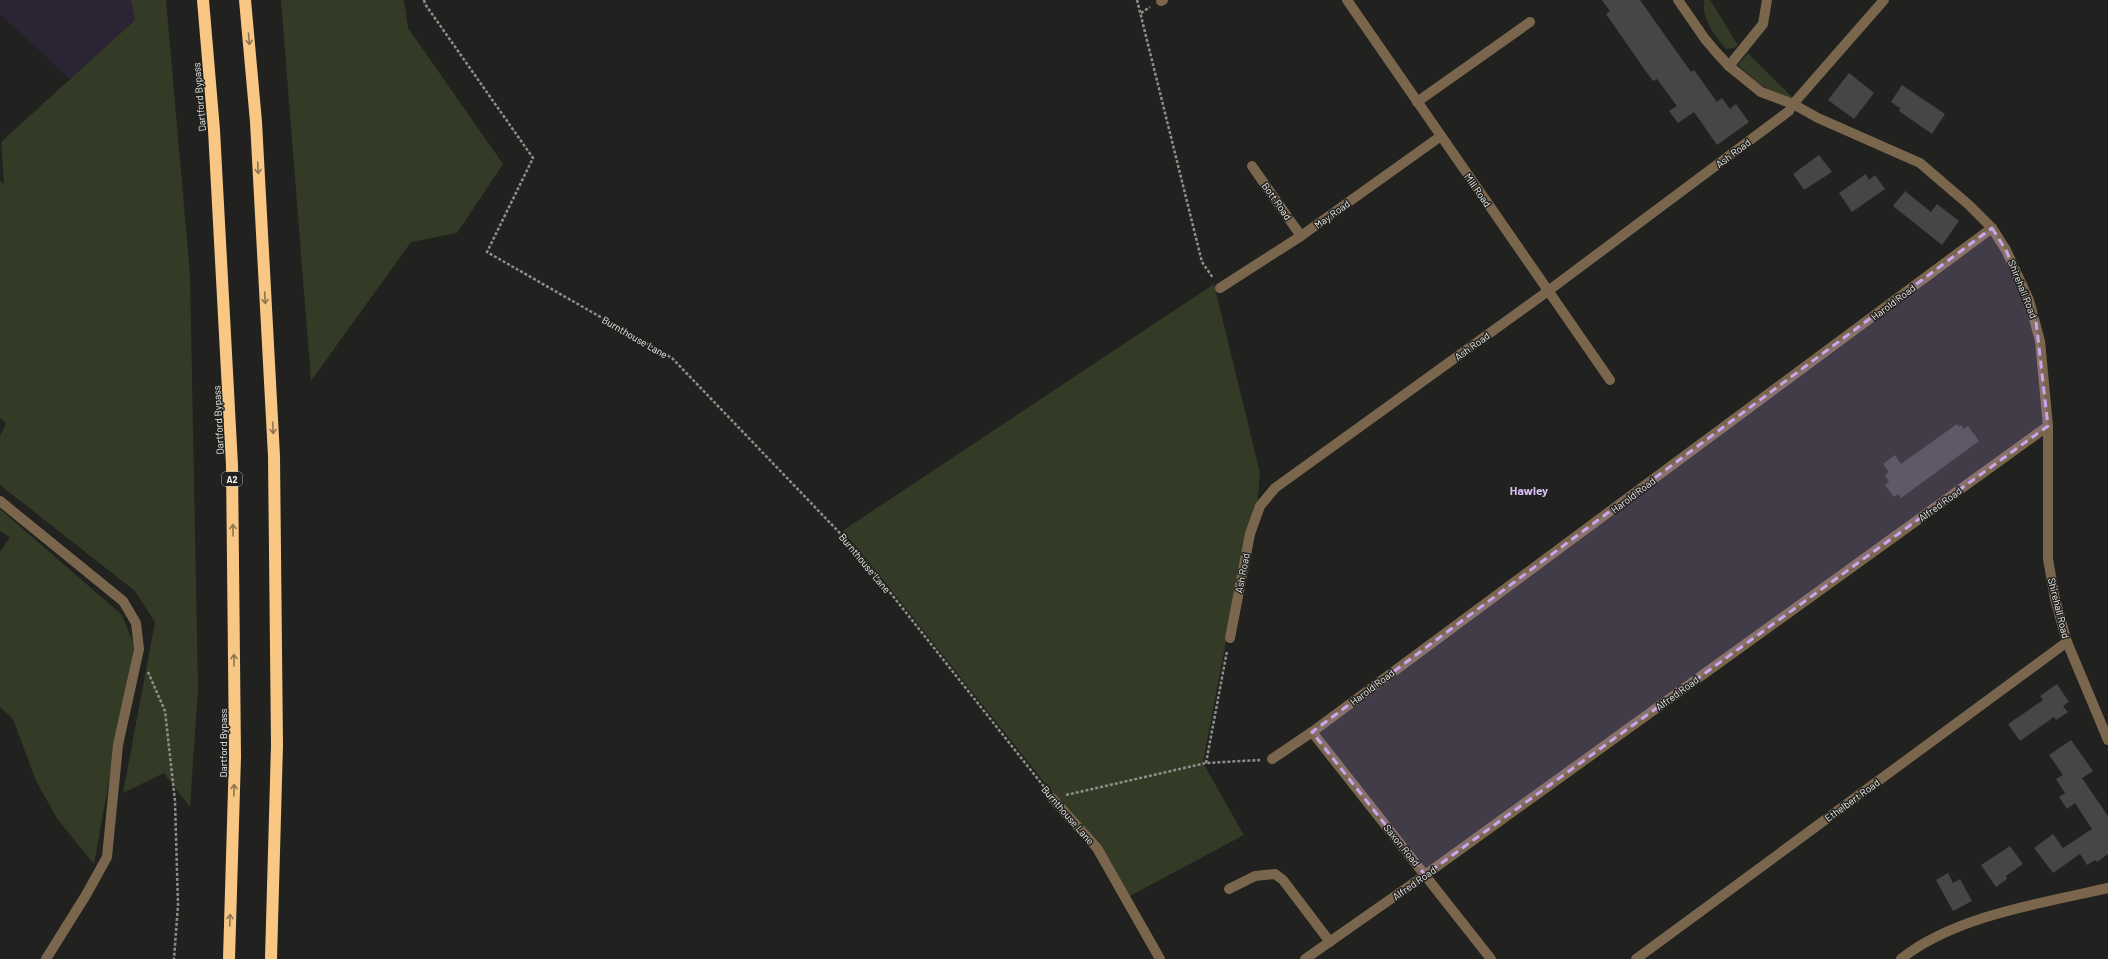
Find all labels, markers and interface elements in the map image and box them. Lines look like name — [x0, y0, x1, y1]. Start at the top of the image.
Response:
one-way arrow — [245, 32, 252, 45]
street label: Dartford Bypass — [190, 62, 208, 132]
street label: Ash Road — [1713, 136, 1753, 170]
one-way arrow — [255, 161, 262, 174]
street label: Mill Road — [1462, 171, 1494, 209]
street label: Bott Road — [1260, 180, 1294, 222]
street label: May Road — [1312, 197, 1352, 231]
street label: Shirehall Road — [2006, 258, 2040, 320]
street label: Harold Road — [1868, 281, 1918, 323]
one-way arrow — [262, 291, 269, 304]
street label: Burnthouse Lane — [600, 313, 670, 361]
street label: Ash Road — [1452, 329, 1492, 363]
street label: Dartford Bypass — [210, 385, 226, 455]
one-way arrow — [269, 421, 276, 434]
road number: A2 — [222, 472, 242, 486]
street label: Harold Road — [1608, 474, 1658, 516]
district label: Hawley — [1510, 483, 1548, 497]
street label: Alfred Road — [1916, 484, 1964, 524]
one-way arrow — [229, 524, 237, 537]
street label: Burnthouse Lane — [837, 531, 893, 595]
street label: Ash Road — [1232, 552, 1252, 594]
street label: Shirehall Road — [2046, 577, 2072, 639]
one-way arrow — [230, 654, 238, 667]
street label: Harold Road — [1347, 666, 1397, 708]
street label: Alfred Road — [1653, 673, 1701, 713]
street label: Dartford Bypass — [217, 708, 229, 778]
street label: Ethelbert Road — [1822, 776, 1882, 824]
street label: Burnthouse Lane — [1039, 783, 1097, 847]
one-way arrow — [231, 784, 238, 797]
street label: Saxon Road — [1381, 822, 1423, 868]
street label: Alfred Road — [1390, 864, 1438, 902]
one-way arrow — [227, 914, 234, 927]

